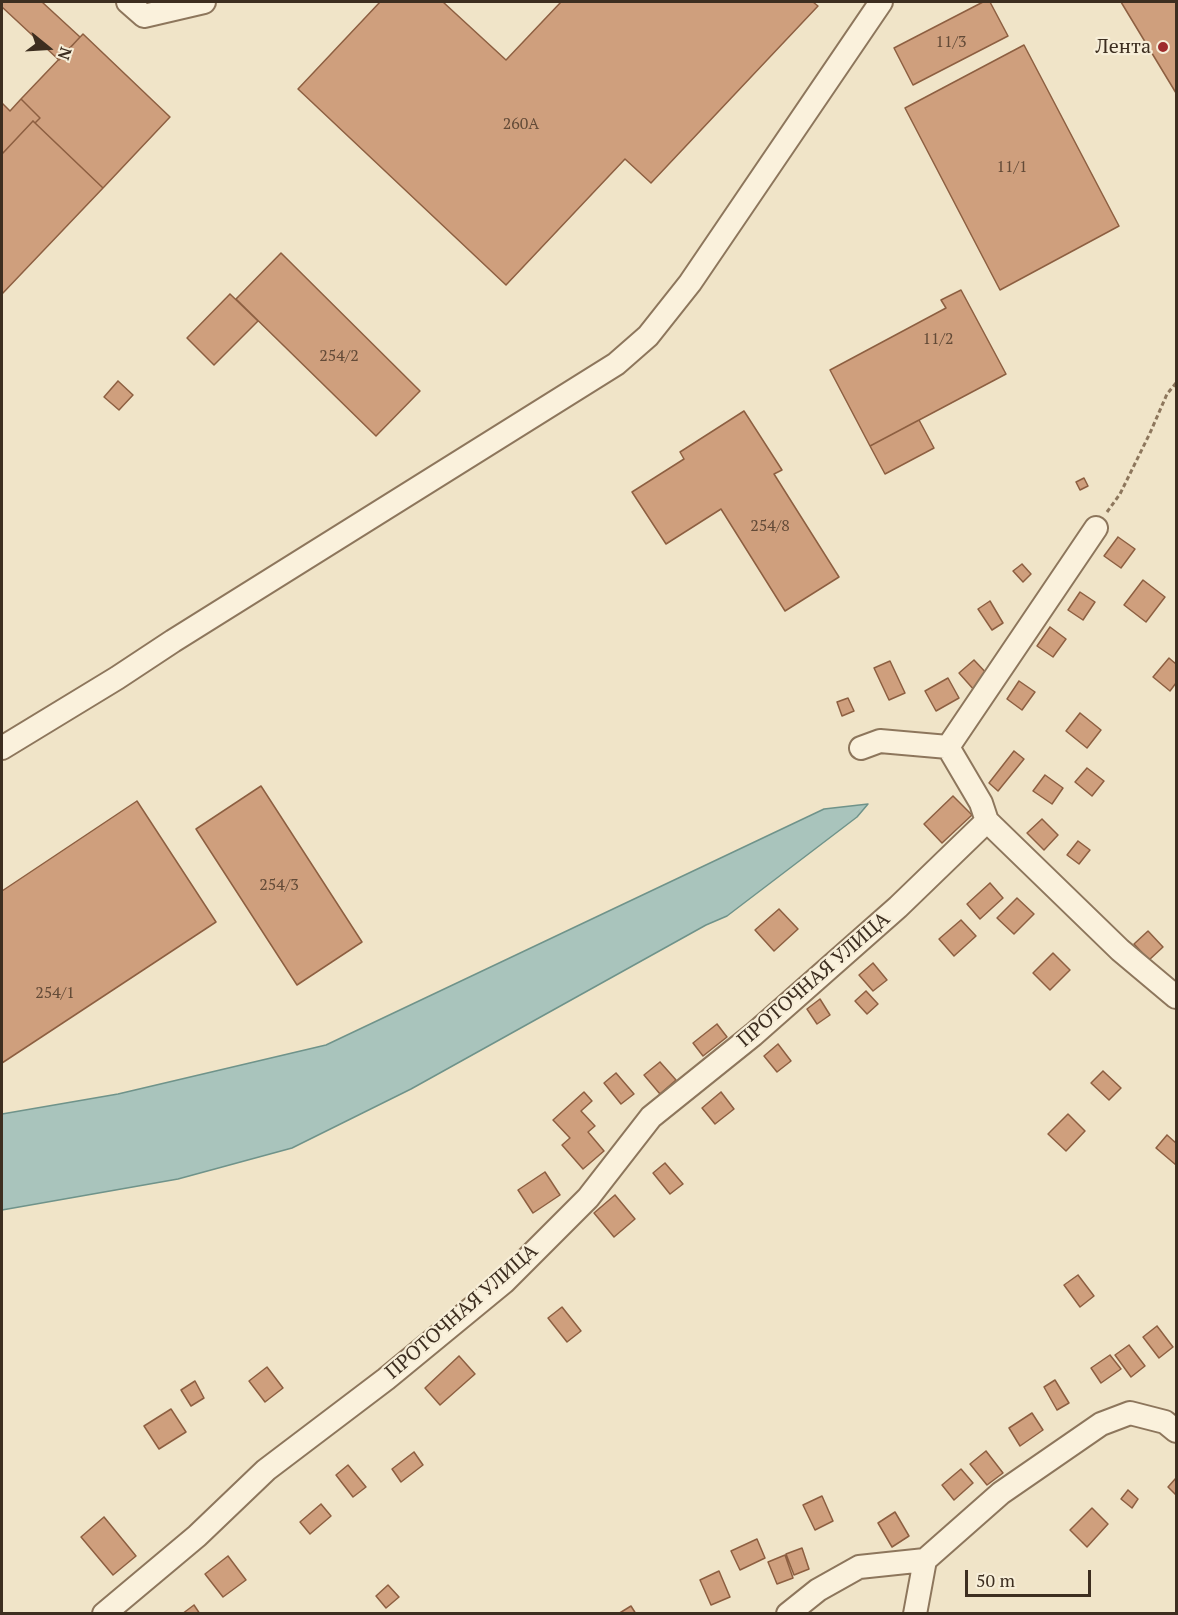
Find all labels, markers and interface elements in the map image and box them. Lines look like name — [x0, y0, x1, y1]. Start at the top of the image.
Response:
north arrow — [18, 18, 78, 78]
house number: 11/3 — [935, 32, 967, 52]
place label: Лента — [1096, 35, 1151, 59]
marker: Лента — [1156, 40, 1170, 54]
text: N — [53, 44, 77, 63]
house number: 260А — [503, 114, 539, 134]
house number: 11/1 — [996, 157, 1028, 177]
house number: 11/2 — [922, 329, 954, 349]
house number: 254/2 — [319, 346, 359, 366]
house number: 254/8 — [750, 516, 790, 536]
house number: 254/3 — [259, 875, 299, 895]
street label: ПРОТОЧНАЯ УЛИЦА — [733, 907, 895, 1053]
house number: 254/1 — [35, 983, 75, 1003]
street label: ПРОТОЧНАЯ УЛИЦА — [381, 1239, 543, 1385]
scale bar — [968, 1558, 1094, 1596]
text: 50 m — [976, 1568, 1015, 1592]

